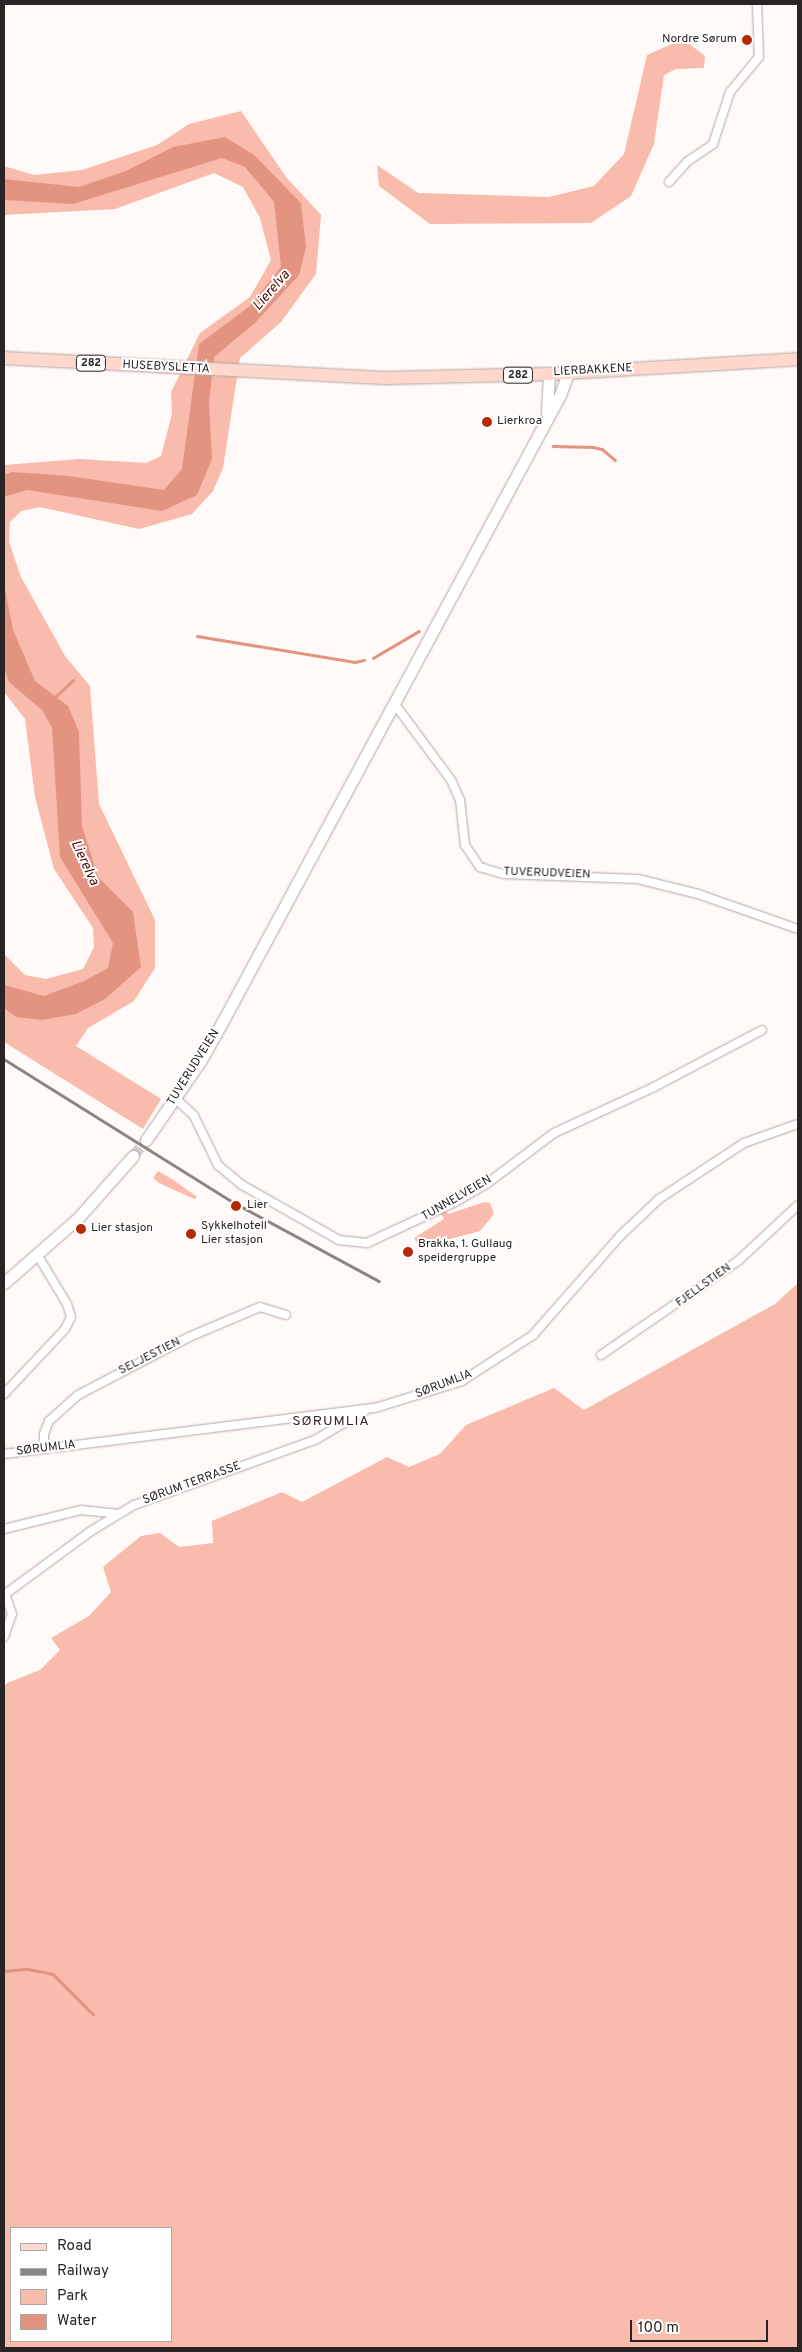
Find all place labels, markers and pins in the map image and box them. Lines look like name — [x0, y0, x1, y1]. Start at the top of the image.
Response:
place label: Nordre Sørum — [662, 33, 737, 47]
marker: Nordre Sørum — [741, 34, 753, 46]
place label: Lierkroa — [497, 415, 542, 429]
marker: Lierkroa — [481, 416, 493, 428]
marker: Lier — [229, 1199, 243, 1213]
place label: Lier — [247, 1199, 268, 1213]
place label: Sykkelhotell Lier stasjon — [201, 1220, 267, 1248]
place label: Lier stasjon — [91, 1222, 153, 1236]
marker: Lier stasjon — [75, 1223, 87, 1235]
marker: Sykkelhotell Lier stasjon — [185, 1228, 197, 1240]
place label: Brakka, 1. Gullaug speidergruppe — [418, 1238, 512, 1266]
marker: Brakka, 1. Gullaug speidergruppe — [402, 1246, 414, 1258]

